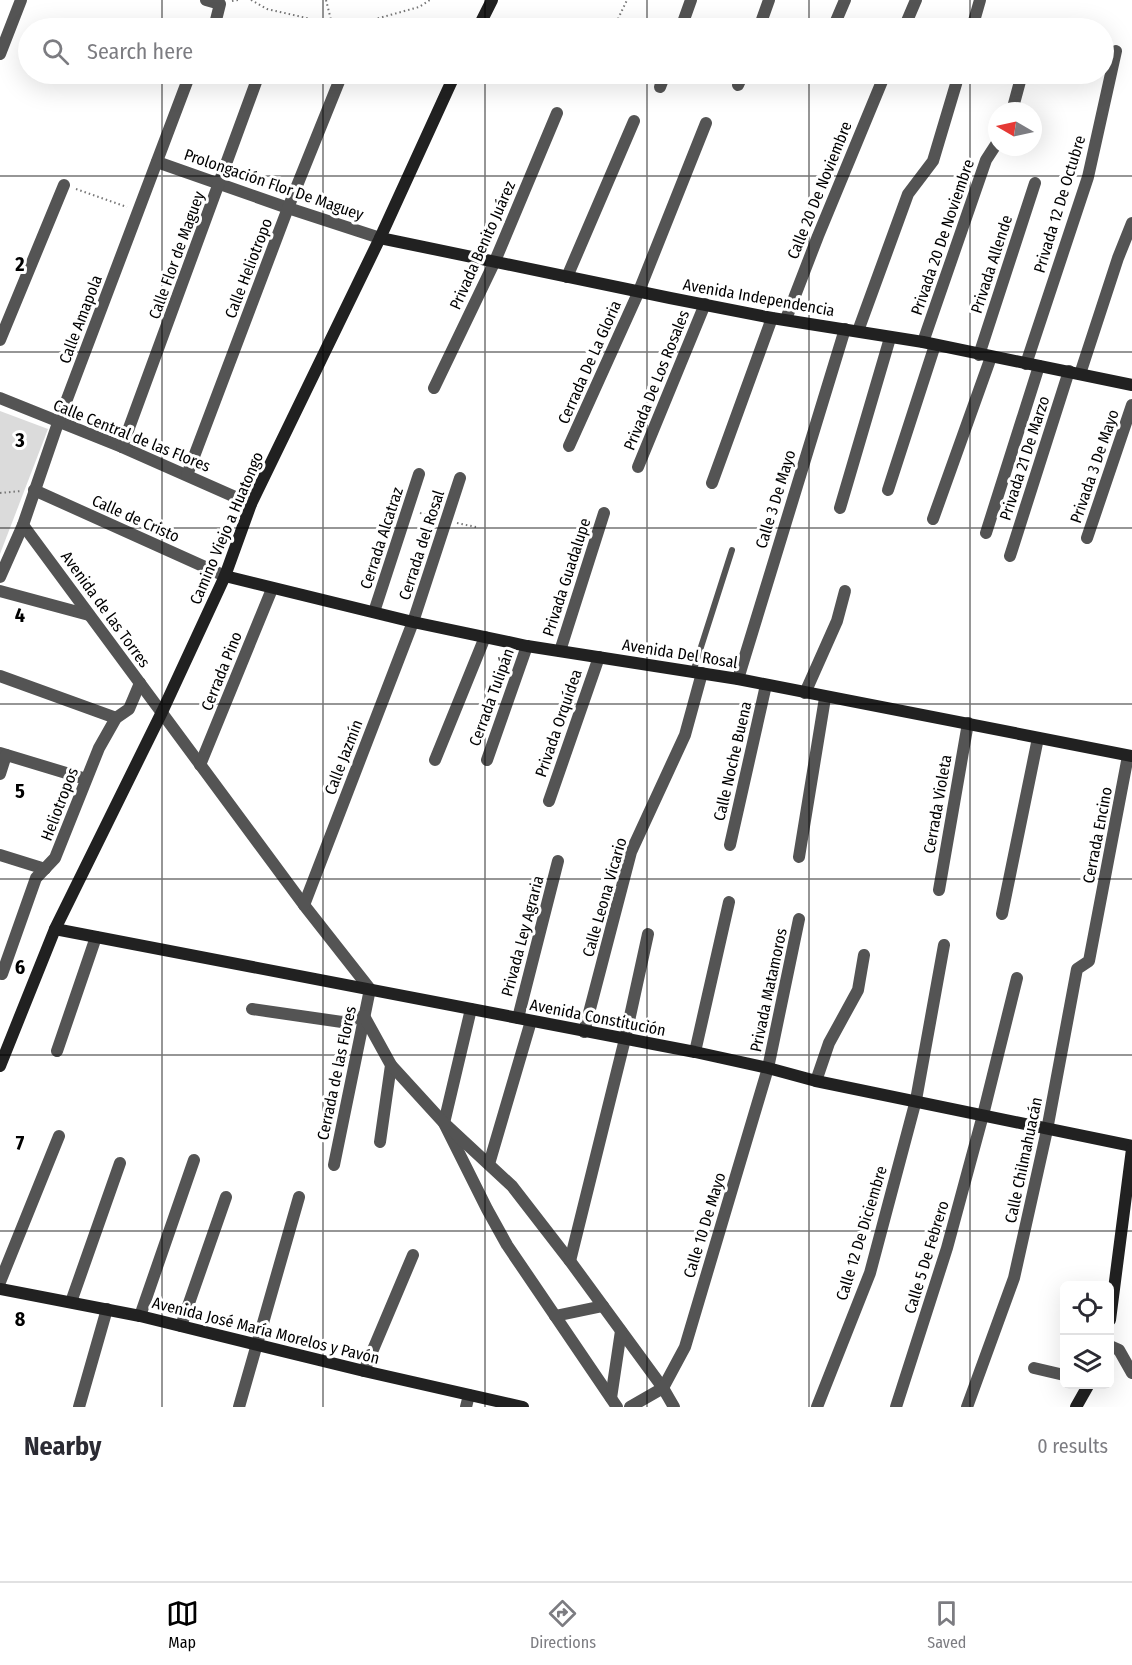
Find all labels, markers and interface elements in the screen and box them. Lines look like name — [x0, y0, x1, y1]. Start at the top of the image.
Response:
search box — [18, 18, 1114, 84]
icon: search — [39, 35, 72, 68]
text: Search here — [87, 38, 193, 65]
north arrow — [988, 102, 1042, 156]
street label: Calle 20 De Noviembre — [783, 119, 856, 262]
street label: Privada 12 De Octubre — [1030, 133, 1089, 275]
street label: Prolongación Flor De Maguey — [182, 145, 367, 224]
street label: Privada 20 De Noviembre — [907, 157, 978, 318]
street label: Privada Benito Juárez — [446, 178, 519, 312]
street label: Calle Flor de Maguey — [145, 188, 209, 322]
street label: Privada Allende — [967, 213, 1016, 316]
street label: Calle Heliotropo — [221, 215, 276, 321]
text: 2 — [14, 252, 25, 276]
street label: Calle Amapola — [55, 272, 106, 366]
street label: Avenida Independencia — [682, 275, 836, 320]
street label: Cerrada De La Gloria — [554, 297, 625, 427]
street label: Privada De Los Rosales — [620, 307, 693, 453]
street label: Privada 21 De Marzo — [995, 394, 1054, 523]
street label: Calle Central de las Flores — [50, 395, 213, 476]
street label: Privada 3 De Mayo — [1066, 407, 1123, 526]
text: 3 — [14, 428, 25, 452]
street label: Calle 3 De Mayo — [751, 448, 799, 551]
street label: Camino Viejo a Huatongo — [186, 449, 267, 607]
street label: Cerrada Alcatraz — [356, 485, 407, 591]
street label: Cerrada del Rosal — [395, 488, 448, 602]
street label: Calle de Cristo — [89, 491, 182, 546]
street label: Privada Guadalupe — [538, 516, 595, 639]
street label: Avenida de las Torres — [57, 547, 154, 671]
text: 4 — [15, 603, 25, 627]
street label: Cerrada Pino — [197, 629, 246, 714]
street label: Avenida Del Rosal — [621, 635, 739, 672]
street label: Cerrada Tulipán — [465, 646, 518, 749]
street label: Privada Orquídea — [531, 667, 586, 780]
street label: Calle Noche Buena — [710, 699, 756, 823]
street label: Calle Jazmín — [320, 717, 366, 797]
street label: Cerrada Violeta — [919, 753, 956, 855]
street label: Heliotropos — [37, 765, 82, 843]
text: 5 — [15, 779, 25, 803]
street label: Cerrada Encino — [1079, 785, 1116, 885]
street label: Calle Leona Vicario — [578, 835, 631, 959]
street label: Privada Ley Agraria — [497, 873, 548, 999]
street label: Privada Matamoros — [746, 926, 791, 1054]
text: 6 — [15, 955, 25, 979]
street label: Avenida Constitución — [528, 995, 668, 1040]
street label: Cerrada de las Flores — [313, 1004, 360, 1142]
street label: Calle Chilmahuacán — [1001, 1095, 1046, 1225]
text: 7 — [16, 1131, 25, 1155]
street label: Calle 12 De Diciembre — [832, 1163, 891, 1303]
street label: Calle 10 De Mayo — [679, 1170, 730, 1280]
street label: Calle 5 De Febrero — [900, 1198, 953, 1316]
map controls — [1060, 1281, 1114, 1389]
button: locate — [1060, 1281, 1114, 1335]
street label: Avenida José María Morelos y Pavón — [150, 1293, 382, 1368]
text: 8 — [15, 1307, 26, 1331]
button: layers — [1060, 1335, 1114, 1389]
text: Nearby — [24, 1431, 101, 1462]
text: 0 results — [1037, 1434, 1108, 1458]
tab: Map — [166, 1597, 199, 1652]
tab: Directions — [530, 1597, 596, 1652]
tab: Saved — [927, 1597, 966, 1652]

